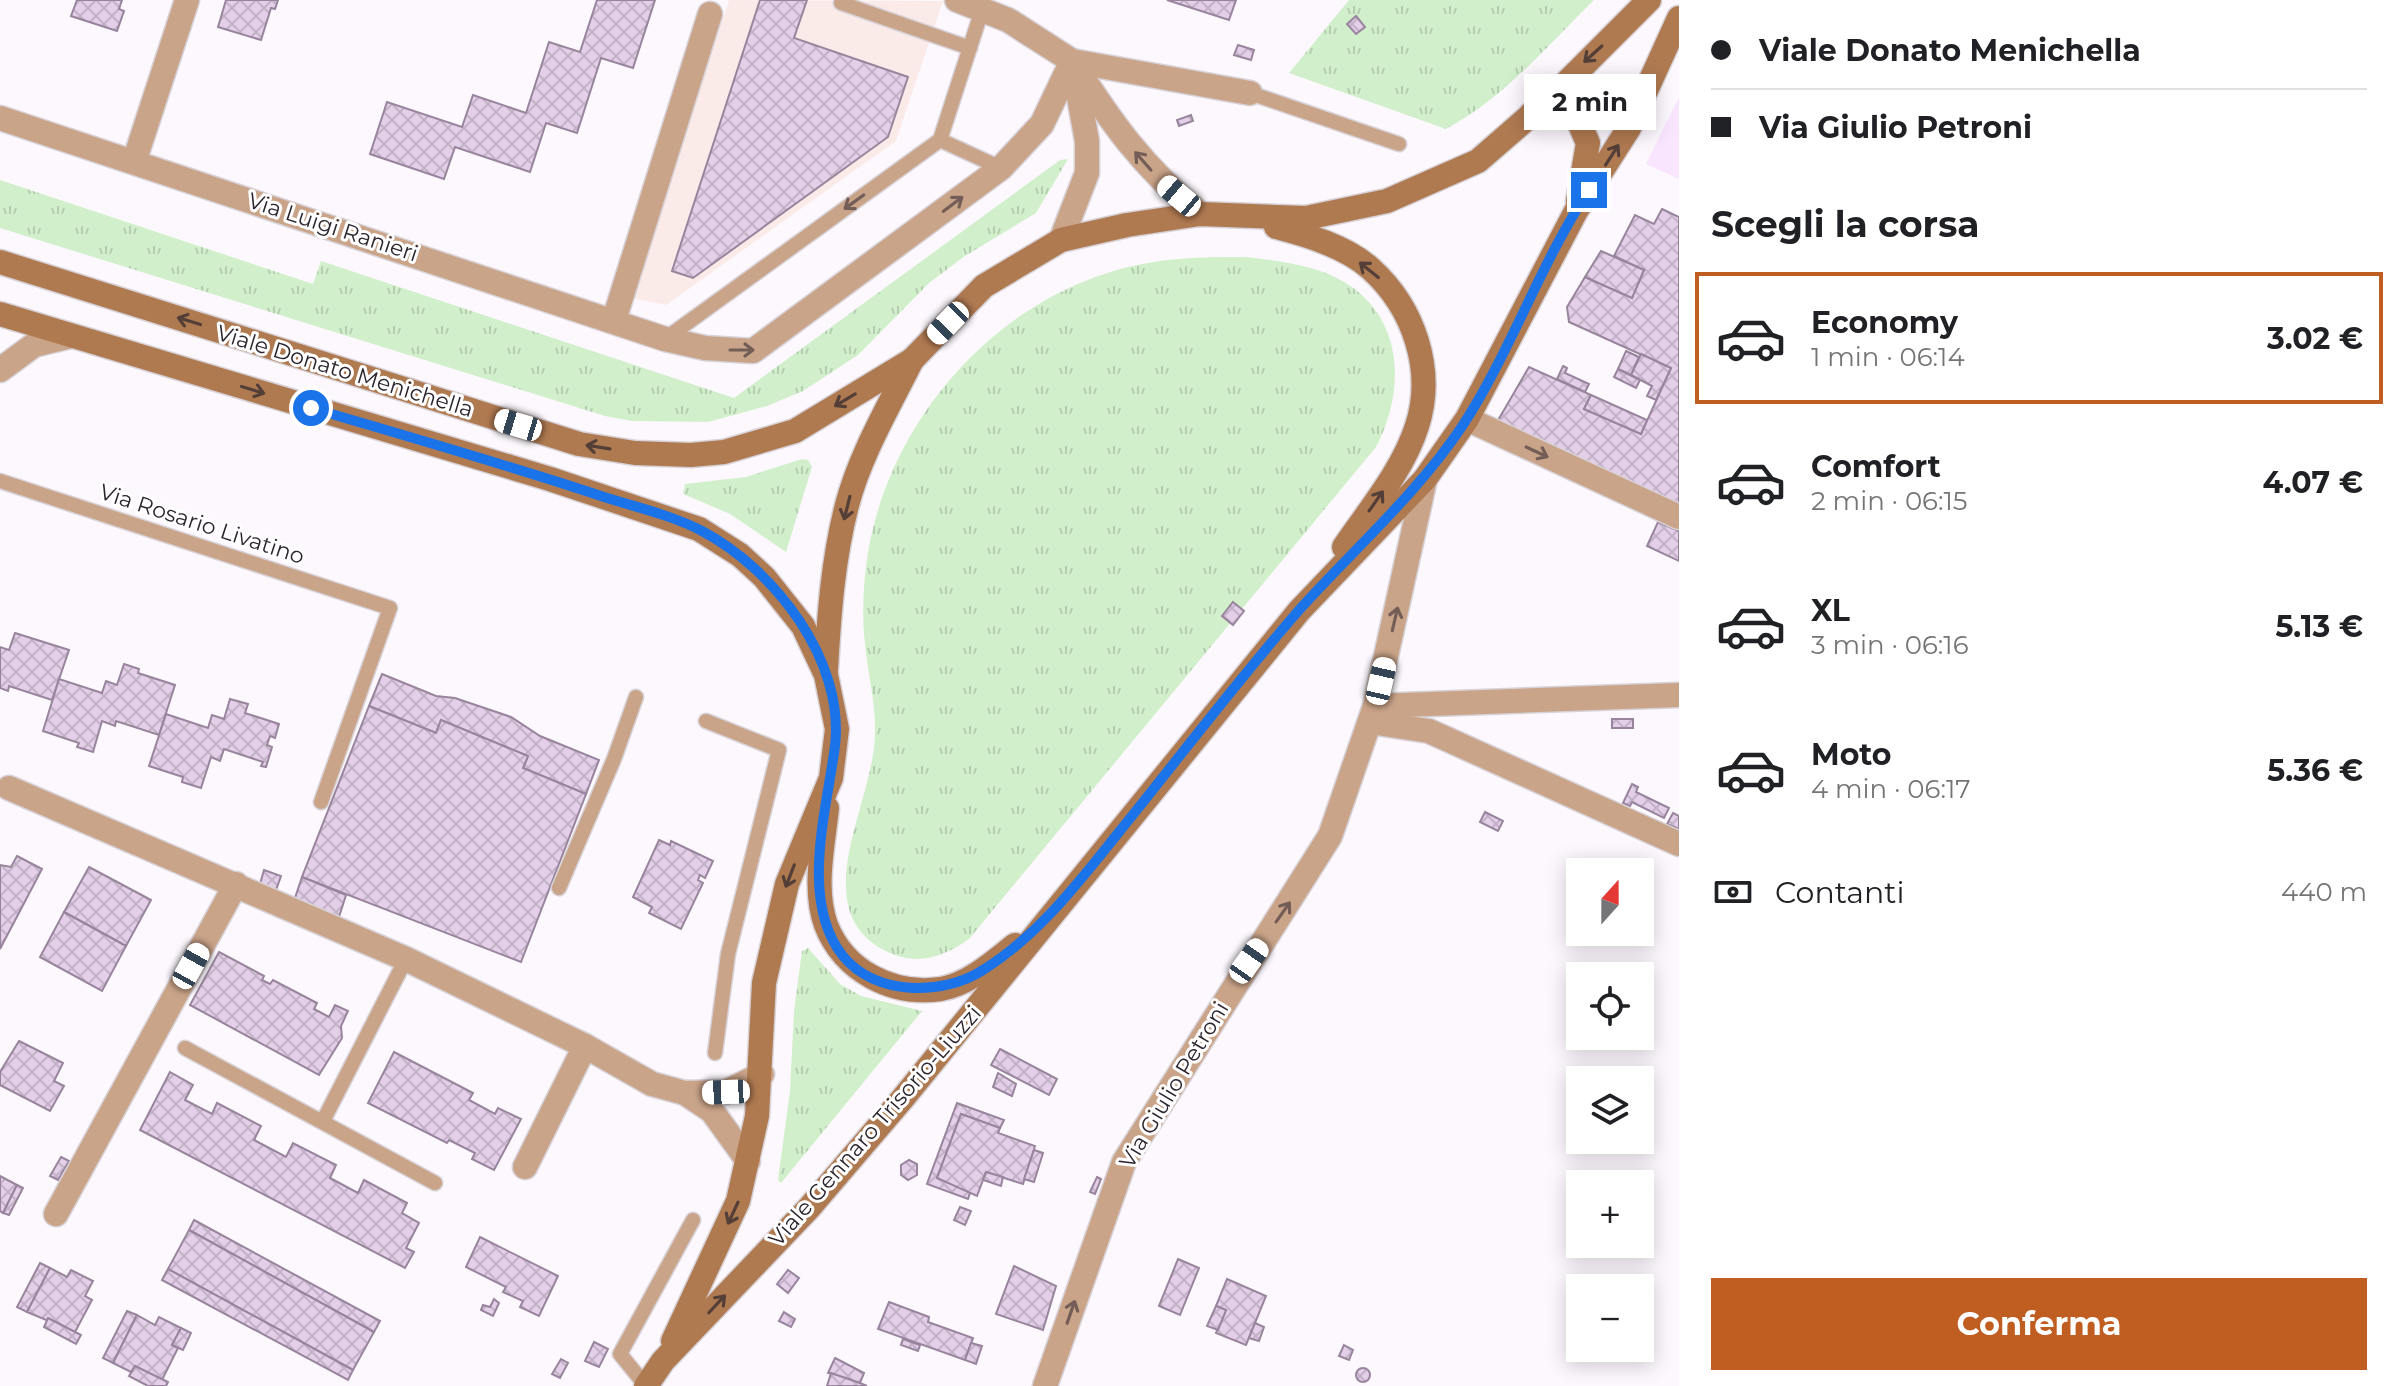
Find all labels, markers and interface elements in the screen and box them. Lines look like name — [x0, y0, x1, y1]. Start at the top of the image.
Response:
text: Viale Donato Menichella — [1759, 32, 2141, 69]
one-way arrow — [1584, 45, 1604, 63]
callout: 2 min — [1523, 74, 1655, 130]
text: 2 min — [1552, 86, 1628, 118]
text: Via Giulio Petroni — [1759, 109, 2032, 146]
one-way arrow — [1604, 144, 1621, 166]
one-way arrow — [1134, 152, 1152, 172]
car — [1153, 171, 1205, 221]
route end — [1571, 172, 1607, 208]
street label: Via Luigi Ranieri — [245, 187, 421, 267]
one-way arrow — [844, 194, 866, 210]
one-way arrow — [942, 195, 964, 212]
text: Scegli la corsa — [1711, 202, 1979, 246]
one-way arrow — [1359, 261, 1379, 279]
car — [923, 297, 973, 349]
icon: car — [1715, 302, 1787, 374]
text: Economy — [1811, 304, 1958, 341]
one-way arrow — [176, 313, 201, 328]
street label: Viale Donato Menichella — [213, 319, 477, 423]
text: 3.02 € — [2267, 320, 2363, 357]
text: 1 min · 06:14 — [1811, 341, 1965, 373]
one-way arrow — [728, 342, 754, 358]
one-way arrow — [240, 383, 266, 398]
route start — [293, 390, 329, 426]
one-way arrow — [834, 392, 857, 408]
car — [492, 407, 544, 443]
one-way arrow — [586, 439, 611, 454]
one-way arrow — [1525, 445, 1549, 460]
icon: car — [1715, 446, 1787, 518]
text: Comfort — [1811, 448, 1941, 485]
text: 4.07 € — [2263, 464, 2363, 501]
street label: Via Rosario Livatino — [96, 478, 308, 570]
text: 2 min · 06:15 — [1811, 485, 1968, 517]
one-way arrow — [1368, 490, 1384, 512]
one-way arrow — [839, 494, 854, 520]
icon: car — [1715, 590, 1787, 662]
text: XL — [1811, 592, 1850, 629]
one-way arrow — [1388, 607, 1403, 632]
text: 5.13 € — [2275, 608, 2363, 645]
text: 3 min · 06:16 — [1811, 629, 1969, 661]
car — [1364, 655, 1398, 707]
icon: car — [1715, 734, 1787, 806]
text: Moto — [1811, 736, 1892, 773]
text: 5.36 € — [2267, 752, 2363, 789]
text: 4 min · 06:17 — [1811, 773, 1971, 805]
north arrow — [1566, 858, 1654, 946]
map controls — [1566, 858, 1654, 1362]
one-way arrow — [782, 863, 796, 888]
icon: cash — [1711, 870, 1755, 914]
text: Contanti — [1775, 874, 1905, 911]
text: 440 m — [2281, 876, 2367, 908]
one-way arrow — [1275, 901, 1291, 923]
car — [1225, 934, 1273, 988]
car — [169, 939, 213, 993]
button: locate — [1566, 962, 1654, 1050]
street label: Via Giulio Petroni — [1114, 997, 1234, 1173]
street label: Viale Gennaro Trisorio-Liuzzi — [763, 1000, 987, 1252]
button: layers — [1566, 1066, 1654, 1154]
car — [702, 1079, 750, 1105]
button: + — [1566, 1170, 1654, 1258]
one-way arrow — [725, 1201, 740, 1225]
button: − — [1566, 1274, 1654, 1362]
button: Conferma — [1711, 1278, 2367, 1370]
one-way arrow — [707, 1295, 726, 1315]
one-way arrow — [1065, 1301, 1079, 1325]

